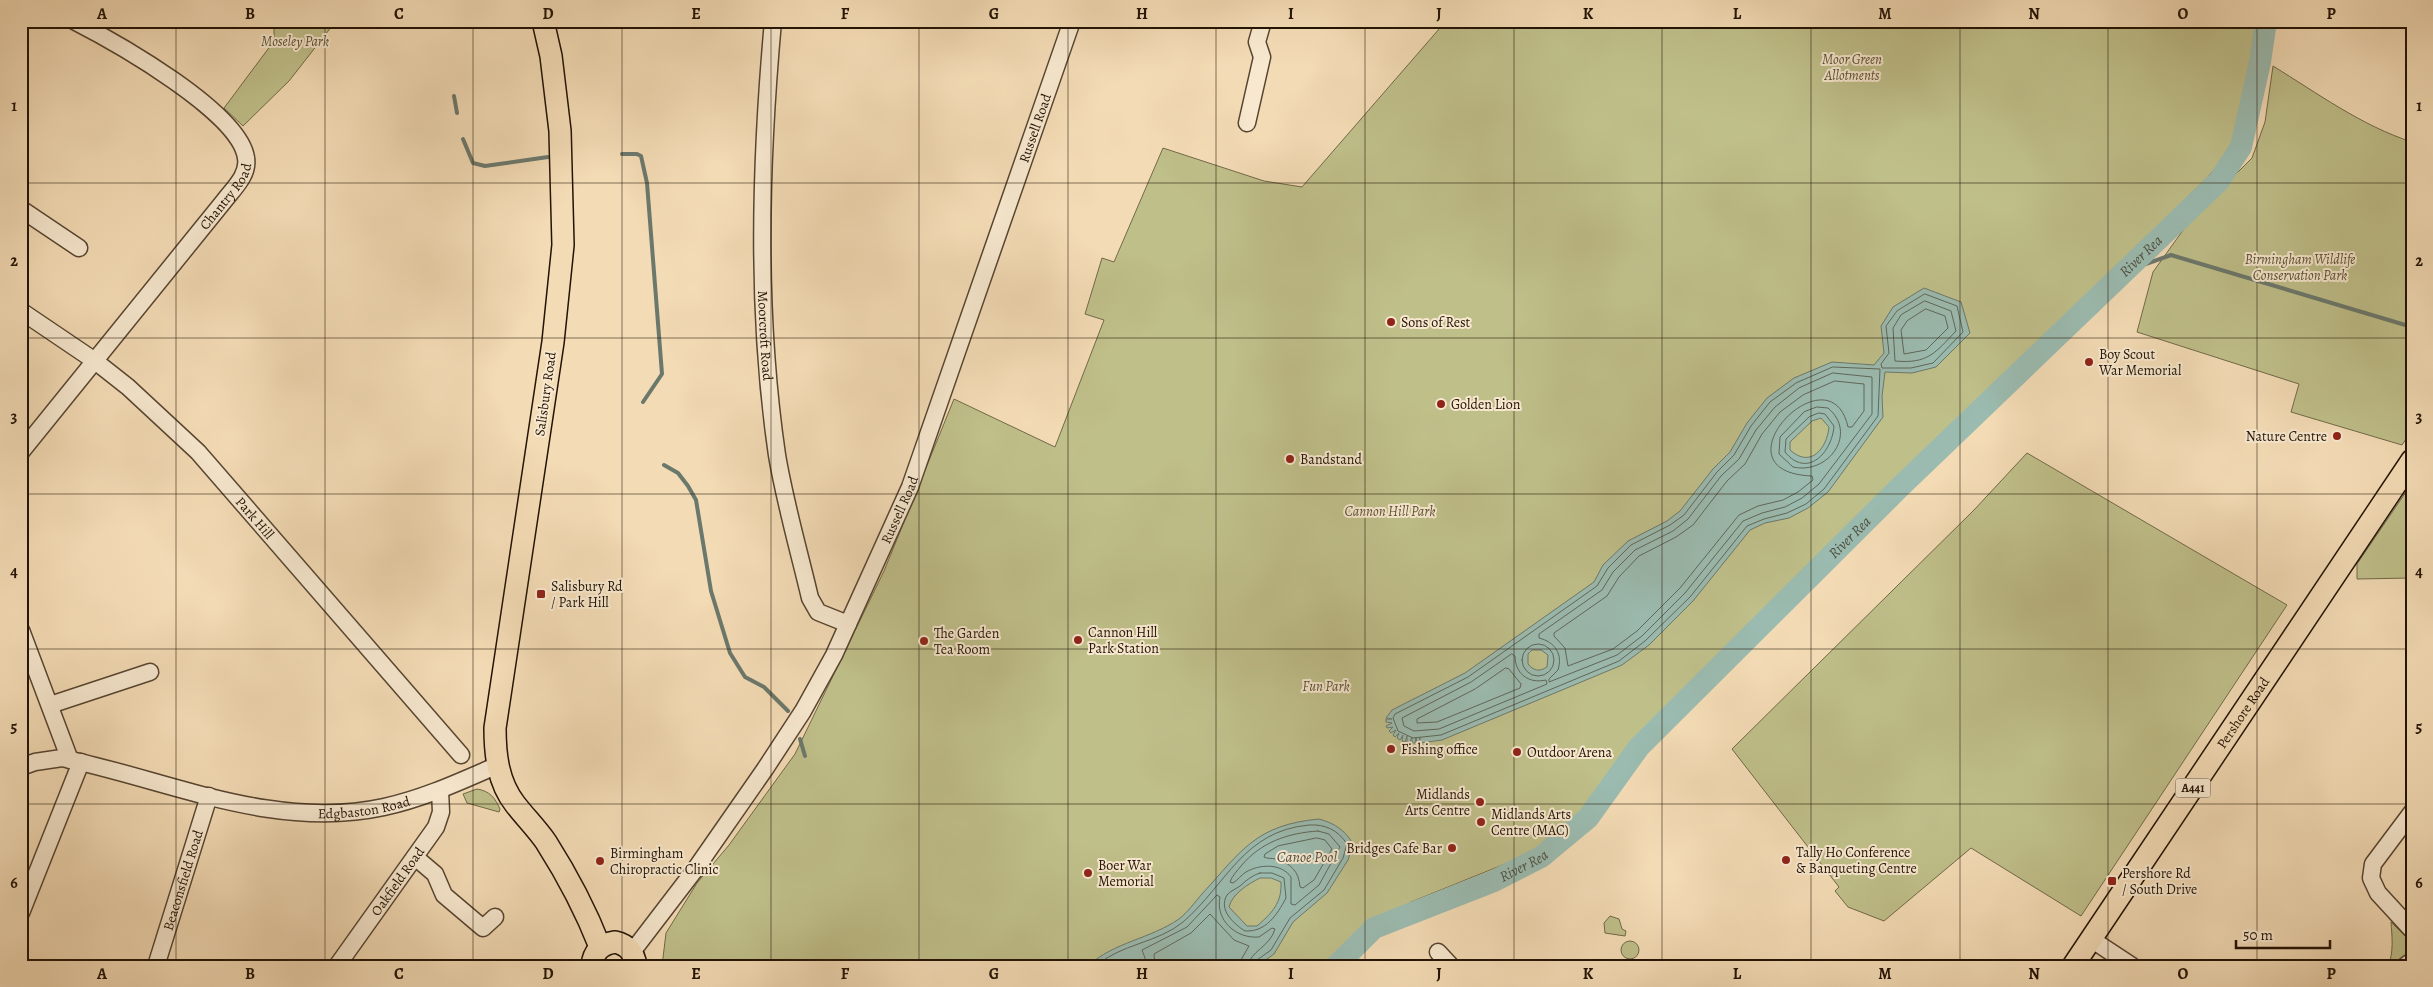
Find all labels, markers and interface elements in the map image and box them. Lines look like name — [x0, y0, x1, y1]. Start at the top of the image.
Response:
text: A — [96, 3, 108, 25]
text: B — [245, 3, 255, 25]
text: C — [394, 3, 404, 25]
text: D — [542, 3, 554, 25]
text: E — [691, 3, 701, 25]
text: F — [841, 3, 850, 25]
text: G — [989, 3, 999, 25]
text: H — [1136, 3, 1148, 25]
text: I — [1288, 3, 1294, 25]
text: J — [1436, 3, 1442, 25]
text: K — [1583, 3, 1594, 25]
text: L — [1733, 3, 1742, 25]
text: M — [1878, 3, 1892, 25]
text: N — [2028, 3, 2040, 25]
text: O — [2178, 3, 2189, 25]
text: P — [2326, 3, 2336, 25]
park label: Moseley Park — [261, 32, 329, 51]
park label: Moor Green Allotments — [1822, 50, 1882, 85]
street label: Russell Road — [1014, 91, 1056, 165]
text: 1 — [11, 95, 17, 117]
text: 1 — [2416, 95, 2422, 117]
street label: Chantry Road — [195, 161, 257, 234]
water label: River Rea — [2115, 231, 2167, 281]
text: 2 — [10, 250, 18, 272]
park label: Birmingham Wildlife Conservation Park — [2245, 250, 2355, 285]
text: 2 — [2415, 250, 2423, 272]
street label: Moorcroft Road — [753, 290, 777, 382]
place label: Sons of Rest — [1401, 313, 1471, 332]
marker: Sons of Rest — [1385, 316, 1397, 328]
place label: Boy Scout War Memorial — [2098, 345, 2182, 380]
street label: Salisbury Road — [530, 350, 561, 438]
marker: Boy Scout War Memorial — [2083, 356, 2095, 368]
place label: Golden Lion — [1451, 395, 1521, 414]
marker: Golden Lion — [1435, 398, 1447, 410]
text: 3 — [11, 406, 18, 428]
text: 3 — [2416, 406, 2423, 428]
place label: Nature Centre — [2246, 427, 2327, 446]
marker: Nature Centre — [2331, 430, 2343, 442]
place label: Bandstand — [1300, 450, 1363, 469]
marker: Bandstand — [1284, 453, 1296, 465]
street label: Russell Road — [877, 473, 923, 547]
street label: Park Hill — [231, 493, 279, 544]
park label: Cannon Hill Park — [1345, 502, 1435, 521]
water label: River Rea — [1824, 512, 1875, 563]
text: 4 — [10, 561, 18, 583]
text: 4 — [2415, 561, 2423, 583]
place label: Salisbury Rd / Park Hill — [551, 577, 623, 612]
marker: Salisbury Rd / Park Hill — [535, 588, 547, 600]
place label: Cannon Hill Park Station — [1088, 623, 1159, 658]
place label: The Garden Tea Room — [934, 624, 1000, 659]
marker: Cannon Hill Park Station — [1072, 634, 1084, 646]
marker: The Garden Tea Room — [918, 635, 930, 647]
street label: Pershore Road — [2212, 673, 2274, 752]
park label: Fun Park — [1302, 677, 1350, 696]
text: 5 — [11, 716, 18, 738]
text: 5 — [2416, 716, 2423, 738]
place label: Fishing office — [1401, 740, 1478, 759]
marker: Fishing office — [1385, 743, 1397, 755]
place label: Outdoor Arena — [1527, 743, 1613, 762]
marker: Outdoor Arena — [1511, 746, 1523, 758]
road number: A441 — [2176, 778, 2210, 798]
place label: Midlands Arts Centre — [1404, 785, 1470, 820]
street label: Edgbaston Road — [318, 791, 413, 823]
marker: Midlands Arts Centre — [1474, 796, 1486, 808]
place label: Midlands Arts Centre (MAC) — [1491, 805, 1571, 840]
marker: Midlands Arts Centre (MAC) — [1475, 816, 1487, 828]
street label: Beaconsfield Road — [159, 827, 208, 933]
place label: Bridges Cafe Bar — [1346, 839, 1443, 858]
marker: Bridges Cafe Bar — [1446, 842, 1458, 854]
street label: Oakfield Road — [367, 843, 429, 920]
place label: Tally Ho Conference & Banqueting Centre — [1796, 843, 1917, 878]
place label: Birmingham Chiropractic Clinic — [610, 844, 718, 879]
water label: River Rea — [1496, 845, 1553, 887]
water label: Canoe Pool — [1277, 847, 1337, 867]
marker: Tally Ho Conference & Banqueting Centre — [1780, 854, 1792, 866]
marker: Birmingham Chiropractic Clinic — [594, 855, 606, 867]
place label: Boer War Memorial — [1098, 856, 1154, 891]
place label: Pershore Rd / South Drive — [2122, 864, 2197, 899]
marker: Boer War Memorial — [1082, 867, 1094, 879]
text: 6 — [10, 872, 18, 894]
text: 6 — [2415, 872, 2423, 894]
marker: Pershore Rd / South Drive — [2106, 875, 2118, 887]
scale bar — [2236, 917, 2329, 949]
text: 50 m — [2243, 925, 2273, 945]
text: A — [96, 963, 108, 985]
text: B — [245, 963, 255, 985]
text: C — [394, 963, 404, 985]
text: D — [542, 963, 554, 985]
text: E — [691, 963, 701, 985]
text: F — [841, 963, 850, 985]
text: G — [989, 963, 999, 985]
text: H — [1136, 963, 1148, 985]
text: I — [1288, 963, 1294, 985]
text: J — [1436, 963, 1442, 985]
text: K — [1583, 963, 1594, 985]
text: L — [1733, 963, 1742, 985]
text: M — [1878, 963, 1892, 985]
text: N — [2028, 963, 2040, 985]
text: O — [2178, 963, 2189, 985]
text: P — [2326, 963, 2336, 985]

